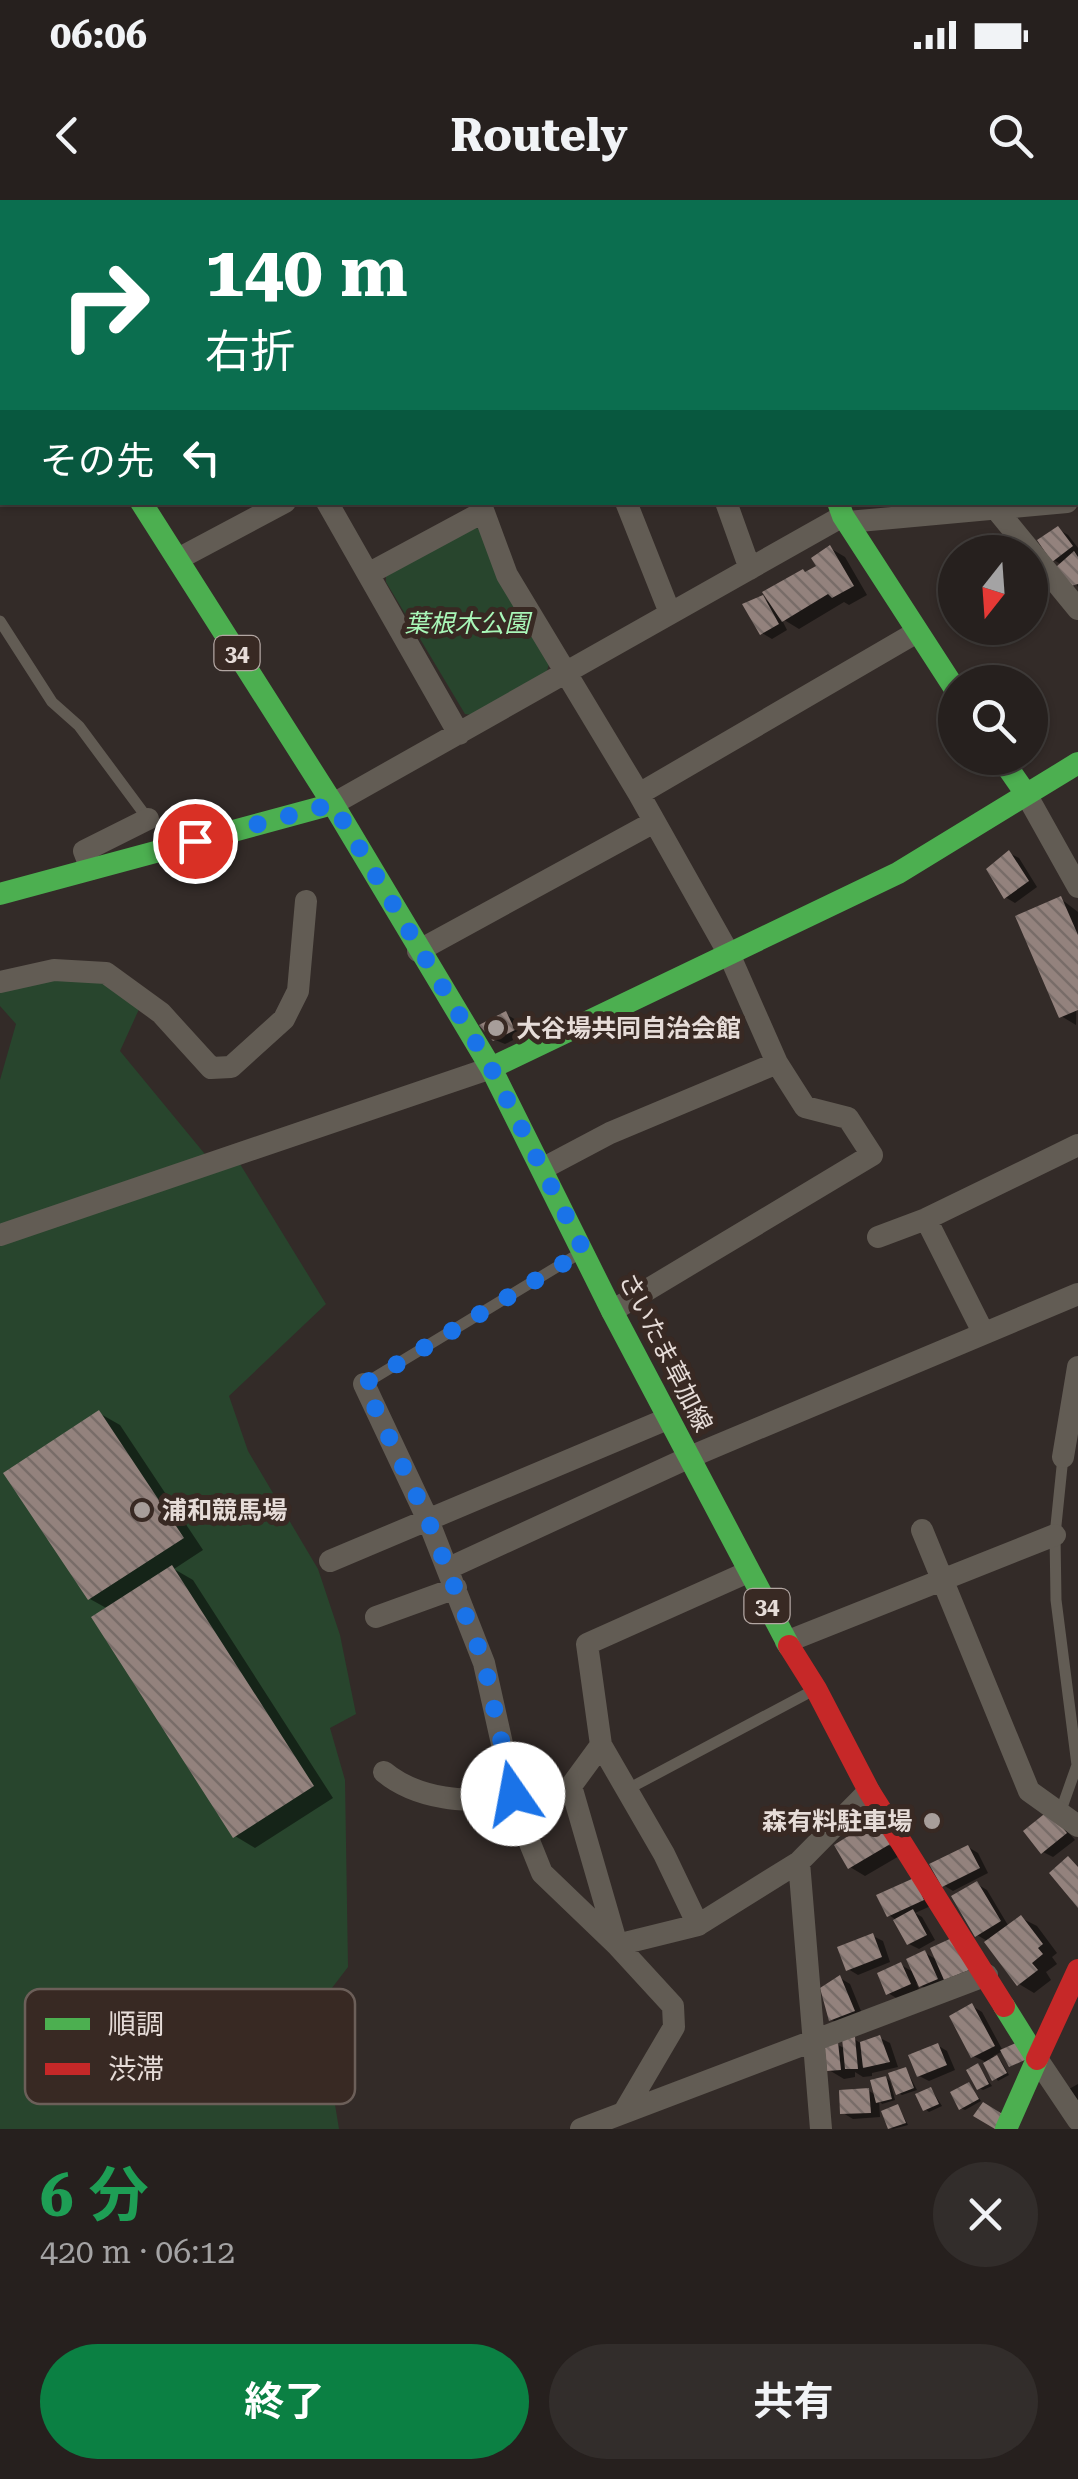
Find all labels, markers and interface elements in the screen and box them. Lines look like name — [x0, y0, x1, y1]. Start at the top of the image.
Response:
text: 06:06 — [50, 13, 147, 57]
icon: back — [40, 108, 95, 163]
icon: search — [983, 108, 1038, 163]
text: Routely — [450, 109, 628, 162]
text: 140 m — [205, 231, 408, 313]
icon: right — [40, 240, 170, 370]
text: 右折 — [205, 325, 295, 378]
icon: left — [174, 430, 229, 485]
text: その先 — [40, 439, 154, 483]
north arrow — [938, 535, 1048, 645]
map controls — [938, 535, 1048, 775]
park label: 葉根木公園 — [404, 609, 532, 638]
road number: 34 — [214, 636, 260, 670]
button: search — [938, 665, 1048, 775]
pin — [153, 799, 238, 884]
icon: arrive — [168, 814, 223, 869]
place label: 大谷場共同自治会館 — [516, 1014, 741, 1043]
marker: 大谷場共同自治会館 — [485, 1017, 507, 1039]
street label: さいたま草加線 — [613, 1268, 718, 1436]
place label: 浦和競馬場 — [162, 1496, 287, 1525]
marker: 浦和競馬場 — [131, 1499, 153, 1521]
road number: 34 — [744, 1589, 790, 1623]
position arrow — [461, 1742, 565, 1846]
place label: 森有料駐車場 — [762, 1807, 912, 1836]
marker: 森有料駐車場 — [921, 1810, 943, 1832]
legend — [25, 1989, 355, 2104]
text: 順調 — [108, 2008, 164, 2041]
text: 渋滞 — [108, 2053, 164, 2086]
text: 6 分 — [40, 2160, 149, 2231]
button: close — [933, 2162, 1038, 2267]
text: 420 m · 06:12 — [40, 2233, 235, 2271]
button: 終了 — [40, 2344, 529, 2459]
button: 共有 — [549, 2344, 1038, 2459]

